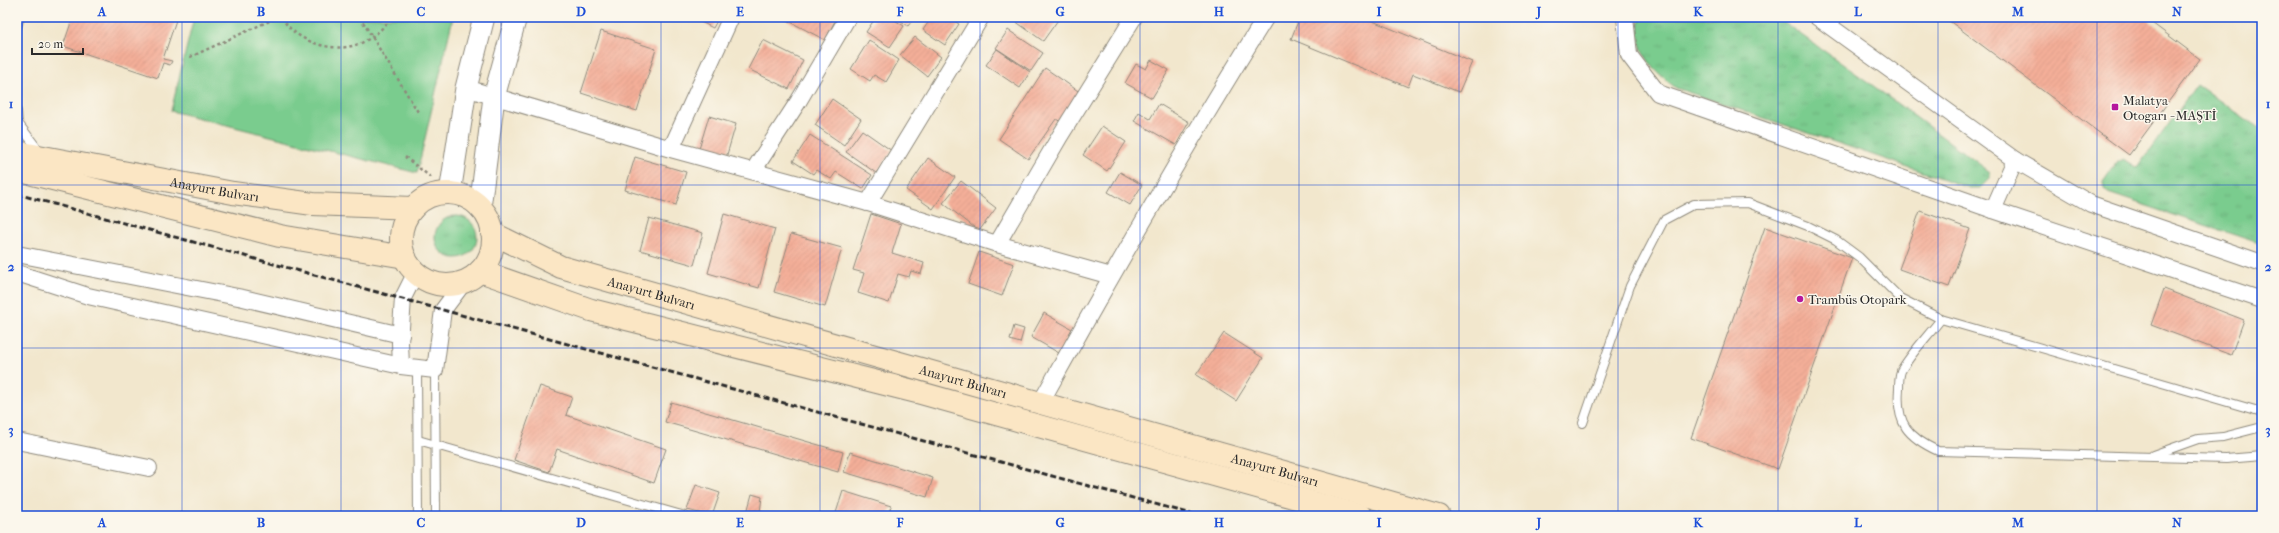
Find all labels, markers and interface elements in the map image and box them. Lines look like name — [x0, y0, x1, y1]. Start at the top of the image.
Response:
text: A — [97, 4, 107, 19]
text: B — [257, 4, 266, 19]
text: C — [417, 4, 426, 19]
text: D — [576, 4, 586, 19]
text: E — [736, 4, 744, 19]
text: F — [896, 4, 904, 19]
text: G — [1055, 4, 1065, 19]
text: H — [1214, 4, 1225, 19]
text: I — [1376, 4, 1382, 19]
text: J — [1535, 4, 1542, 20]
text: K — [1693, 4, 1704, 19]
text: L — [1854, 4, 1863, 19]
text: M — [2011, 4, 2024, 19]
text: N — [2172, 4, 2182, 19]
scale bar — [32, 30, 83, 56]
text: 20 m — [38, 37, 63, 51]
place label: Malatya Otogarı - MAŞTİ — [2123, 93, 2217, 123]
text: 1 — [9, 96, 14, 111]
text: 1 — [2266, 96, 2271, 111]
marker: Malatya Otogarı - MAŞTİ — [2110, 102, 2120, 112]
street label: Anayurt Bulvarı — [168, 174, 260, 205]
text: 2 — [8, 259, 15, 274]
text: 2 — [2265, 259, 2272, 274]
street label: Anayurt Bulvarı — [605, 273, 697, 313]
place label: Trambüs Otopark — [1808, 292, 1907, 307]
marker: Trambüs Otopark — [1795, 294, 1805, 304]
street label: Anayurt Bulvarı — [917, 362, 1009, 401]
text: 3 — [8, 422, 14, 438]
text: 3 — [2265, 422, 2271, 438]
street label: Anayurt Bulvarı — [1228, 450, 1320, 490]
text: A — [97, 515, 107, 530]
text: B — [257, 515, 266, 530]
text: C — [417, 515, 426, 530]
text: D — [576, 515, 586, 530]
text: E — [736, 515, 744, 530]
text: F — [896, 515, 904, 530]
text: G — [1055, 515, 1065, 530]
text: H — [1214, 515, 1225, 530]
text: I — [1376, 515, 1382, 530]
text: J — [1535, 515, 1542, 531]
text: K — [1693, 515, 1704, 530]
text: L — [1854, 515, 1863, 530]
text: M — [2011, 515, 2024, 530]
text: N — [2172, 515, 2182, 530]

